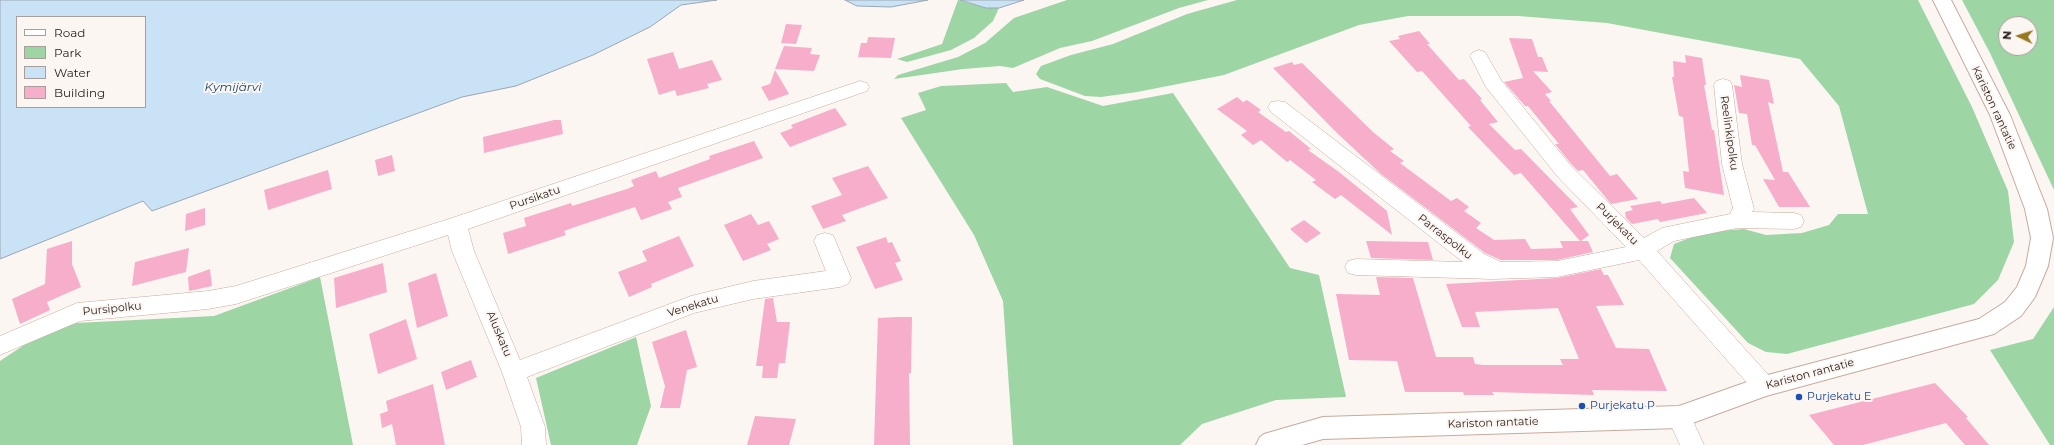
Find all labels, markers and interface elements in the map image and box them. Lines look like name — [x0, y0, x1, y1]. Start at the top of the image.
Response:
legend — [16, 16, 146, 108]
north arrow — [1998, 16, 2038, 56]
text: Road — [54, 25, 85, 40]
text: N — [2000, 30, 2014, 40]
text: Park — [54, 45, 81, 60]
street label: Kariston rantatie — [1969, 64, 2019, 152]
text: Water — [54, 65, 90, 80]
water label: Kymijärvi — [204, 80, 262, 94]
text: Building — [54, 85, 105, 100]
street label: Reelinkipolku — [1717, 95, 1741, 171]
street label: Pursikatu — [508, 183, 562, 213]
street label: Purjekatu — [1593, 200, 1641, 248]
street label: Parraspolku — [1415, 212, 1475, 262]
street label: Venekatu — [666, 292, 720, 320]
street label: Pursipolku — [82, 299, 142, 319]
street label: Aluskatu — [483, 309, 515, 359]
street label: Kariston rantatie — [1764, 356, 1856, 392]
place label: Purjekatu E — [1807, 390, 1871, 404]
marker: Purjekatu E — [1794, 392, 1804, 402]
place label: Purjekatu P — [1590, 399, 1655, 413]
marker: Purjekatu P — [1577, 401, 1587, 411]
street label: Kariston rantatie — [1447, 415, 1539, 431]

